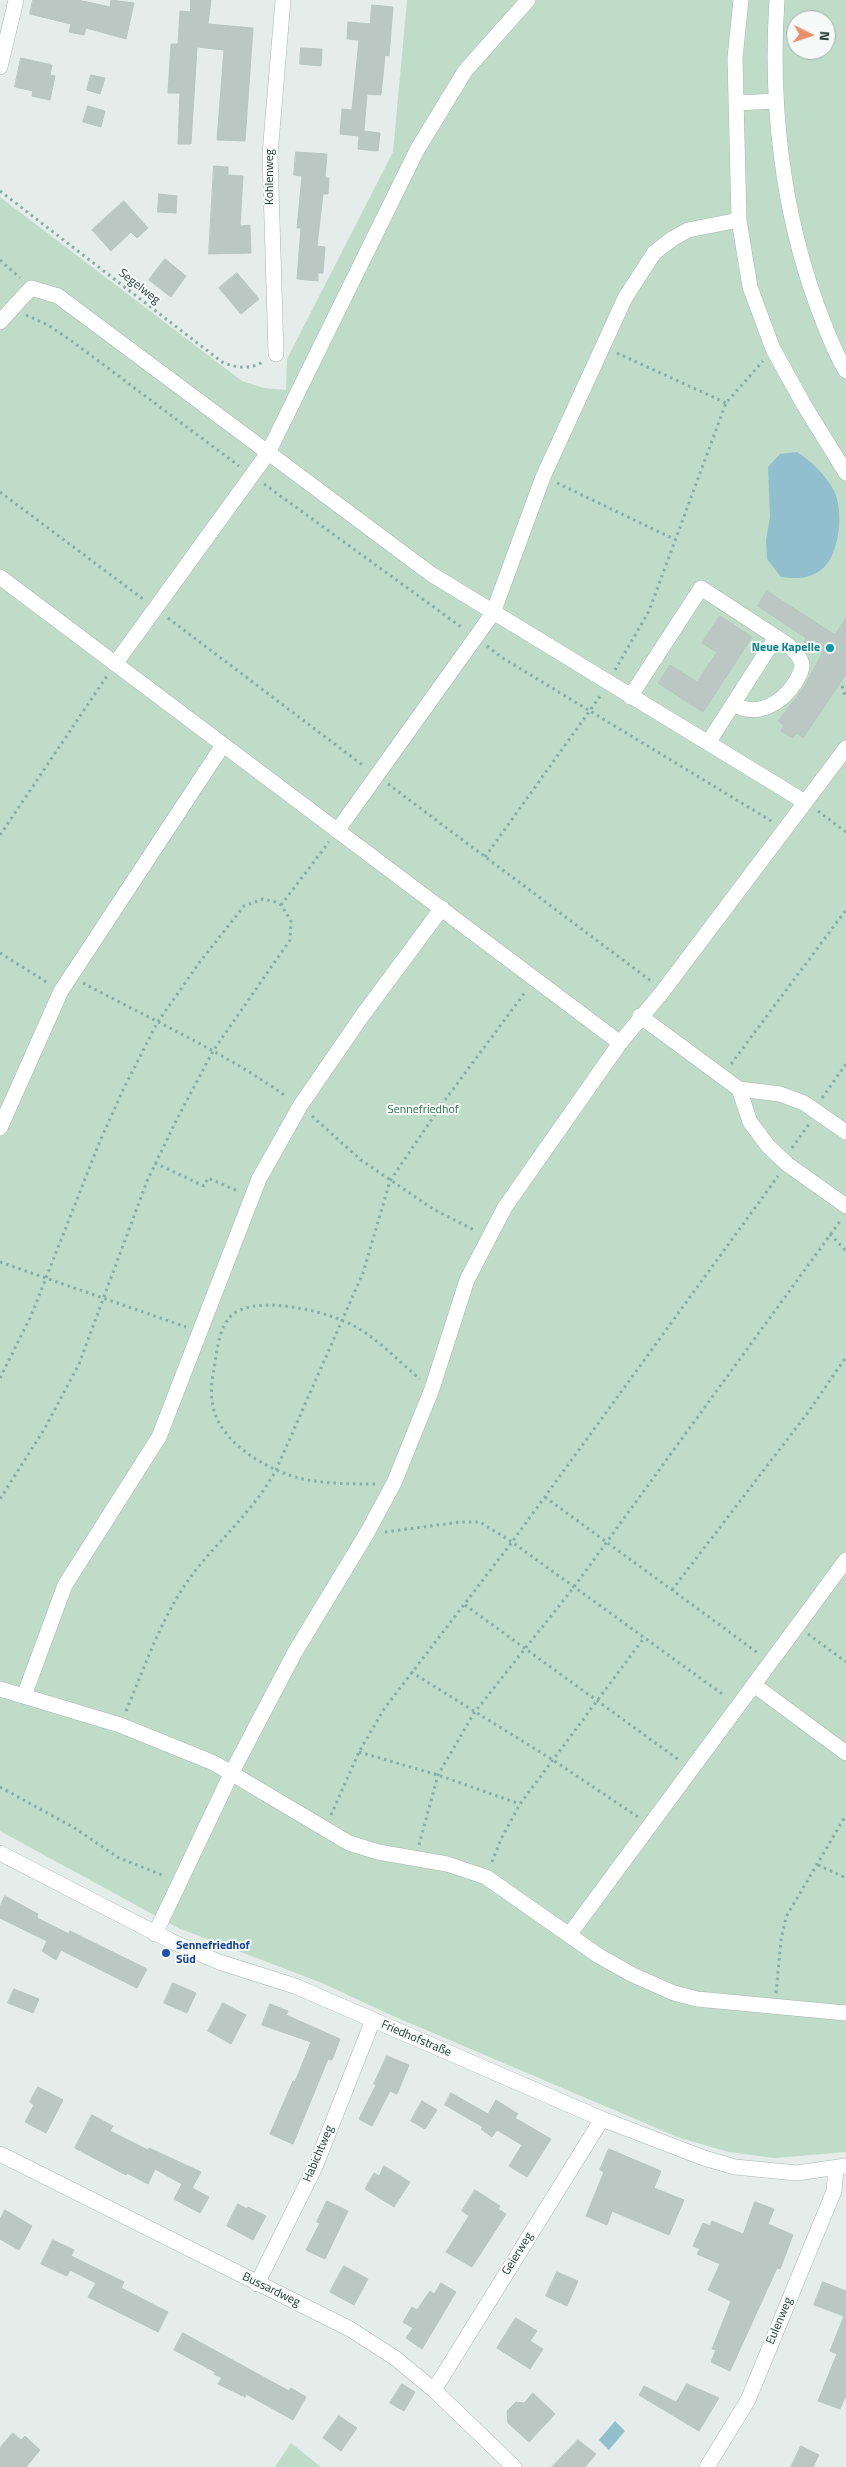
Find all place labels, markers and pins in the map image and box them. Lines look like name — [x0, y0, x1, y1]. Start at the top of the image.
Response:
place label: Neue Kapelle — [752, 641, 820, 655]
marker: Neue Kapelle — [824, 642, 836, 654]
place label: Sennefriedhof Süd — [176, 1939, 250, 1967]
marker: Sennefriedhof Süd — [160, 1947, 172, 1959]

